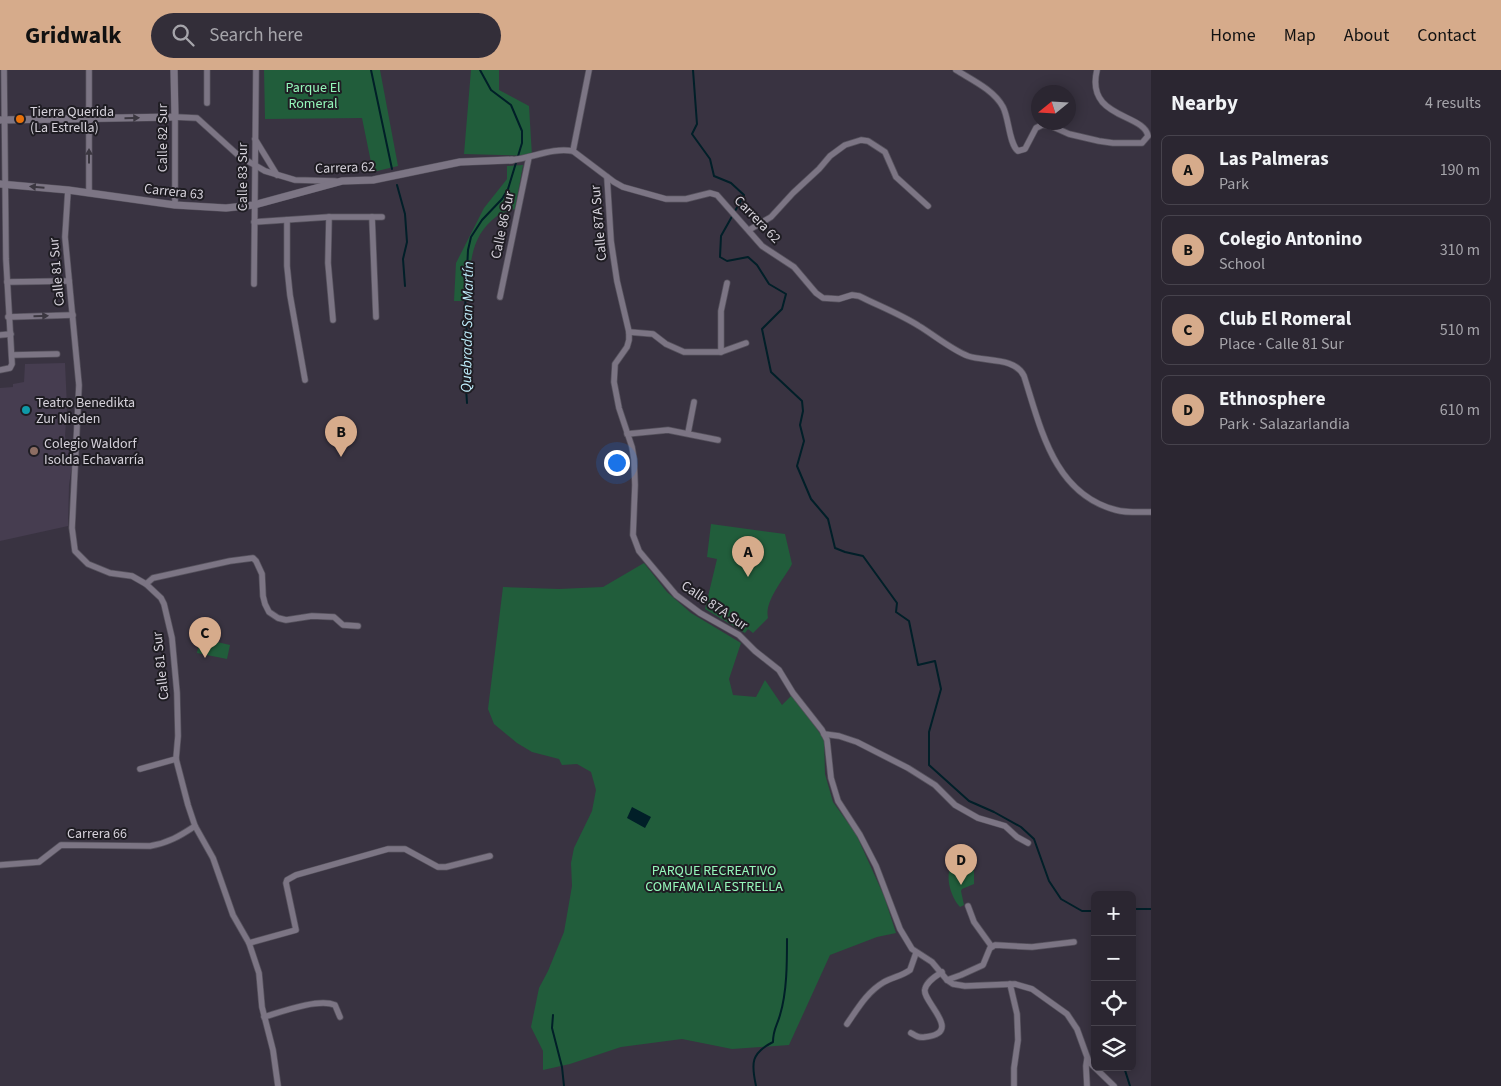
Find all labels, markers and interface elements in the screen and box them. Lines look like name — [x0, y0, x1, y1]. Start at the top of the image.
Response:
search box — [151, 13, 501, 58]
text: Gridwalk — [25, 18, 121, 53]
icon: search — [169, 21, 197, 49]
text: Search here — [209, 22, 303, 49]
text: Home — [1210, 23, 1256, 48]
text: Map — [1284, 23, 1316, 48]
text: About — [1344, 23, 1389, 48]
text: Contact — [1417, 23, 1476, 48]
park label: Parque El Romeral — [285, 78, 341, 114]
north arrow — [1031, 85, 1076, 130]
text: Nearby — [1171, 88, 1238, 118]
text: 4 results — [1425, 92, 1481, 114]
place label: Tierra Querida (La Estrella) — [30, 102, 114, 138]
street label: Calle 82 Sur — [153, 104, 173, 172]
marker: Tierra Querida (La Estrella) — [14, 113, 26, 125]
one-way arrow — [124, 114, 140, 122]
street label: Calle 83 Sur — [233, 143, 253, 211]
text: Las Palmeras — [1219, 146, 1329, 173]
one-way arrow — [85, 148, 93, 164]
street label: Carrera 62 — [315, 157, 375, 179]
text: A — [1183, 159, 1193, 181]
text: 190 m — [1440, 159, 1480, 181]
text: Park — [1219, 173, 1249, 195]
street label: Carrera 63 — [143, 179, 205, 205]
one-way arrow — [28, 183, 44, 191]
street label: Calle 87A Sur — [586, 184, 612, 262]
street label: Calle 86 Sur — [486, 189, 520, 261]
street label: Carrera 62 — [729, 191, 785, 248]
text: Colegio Antonino — [1219, 226, 1362, 253]
street label: Calle 81 Sur — [44, 237, 70, 307]
text: B — [1183, 239, 1193, 261]
text: 310 m — [1440, 239, 1480, 261]
text: School — [1219, 253, 1265, 275]
water label: Quebrada San Martín — [456, 261, 479, 393]
text: Club El Romeral — [1219, 306, 1351, 333]
one-way arrow — [33, 312, 49, 320]
text: C — [1183, 319, 1193, 341]
text: 510 m — [1440, 319, 1480, 341]
text: Place · Calle 81 Sur — [1219, 333, 1344, 355]
text: Ethnosphere — [1219, 386, 1326, 413]
place label: Teatro Benedikta Zur Nieden — [36, 393, 135, 429]
text: D — [1183, 399, 1193, 421]
text: 610 m — [1440, 399, 1480, 421]
marker: Teatro Benedikta Zur Nieden — [20, 404, 32, 416]
text: Park · Salazarlandia — [1219, 413, 1350, 435]
pin: B — [325, 416, 357, 457]
place label: Colegio Waldorf Isolda Echavarría — [44, 434, 144, 470]
marker: Colegio Waldorf Isolda Echavarría — [28, 445, 40, 457]
your location — [604, 450, 630, 476]
pin: A — [732, 536, 764, 577]
street label: Calle 87A Sur — [677, 576, 752, 636]
pin: C — [189, 617, 221, 658]
street label: Calle 81 Sur — [147, 631, 175, 701]
street label: Carrera 66 — [67, 824, 127, 844]
pin: D — [945, 844, 977, 885]
park label: PARQUE RECREATIVO COMFAMA LA ESTRELLA — [645, 861, 783, 897]
map controls — [1091, 891, 1136, 1071]
button: + — [1091, 891, 1136, 936]
button: − — [1091, 936, 1136, 981]
button: locate — [1091, 981, 1136, 1026]
button: layers — [1091, 1026, 1136, 1071]

